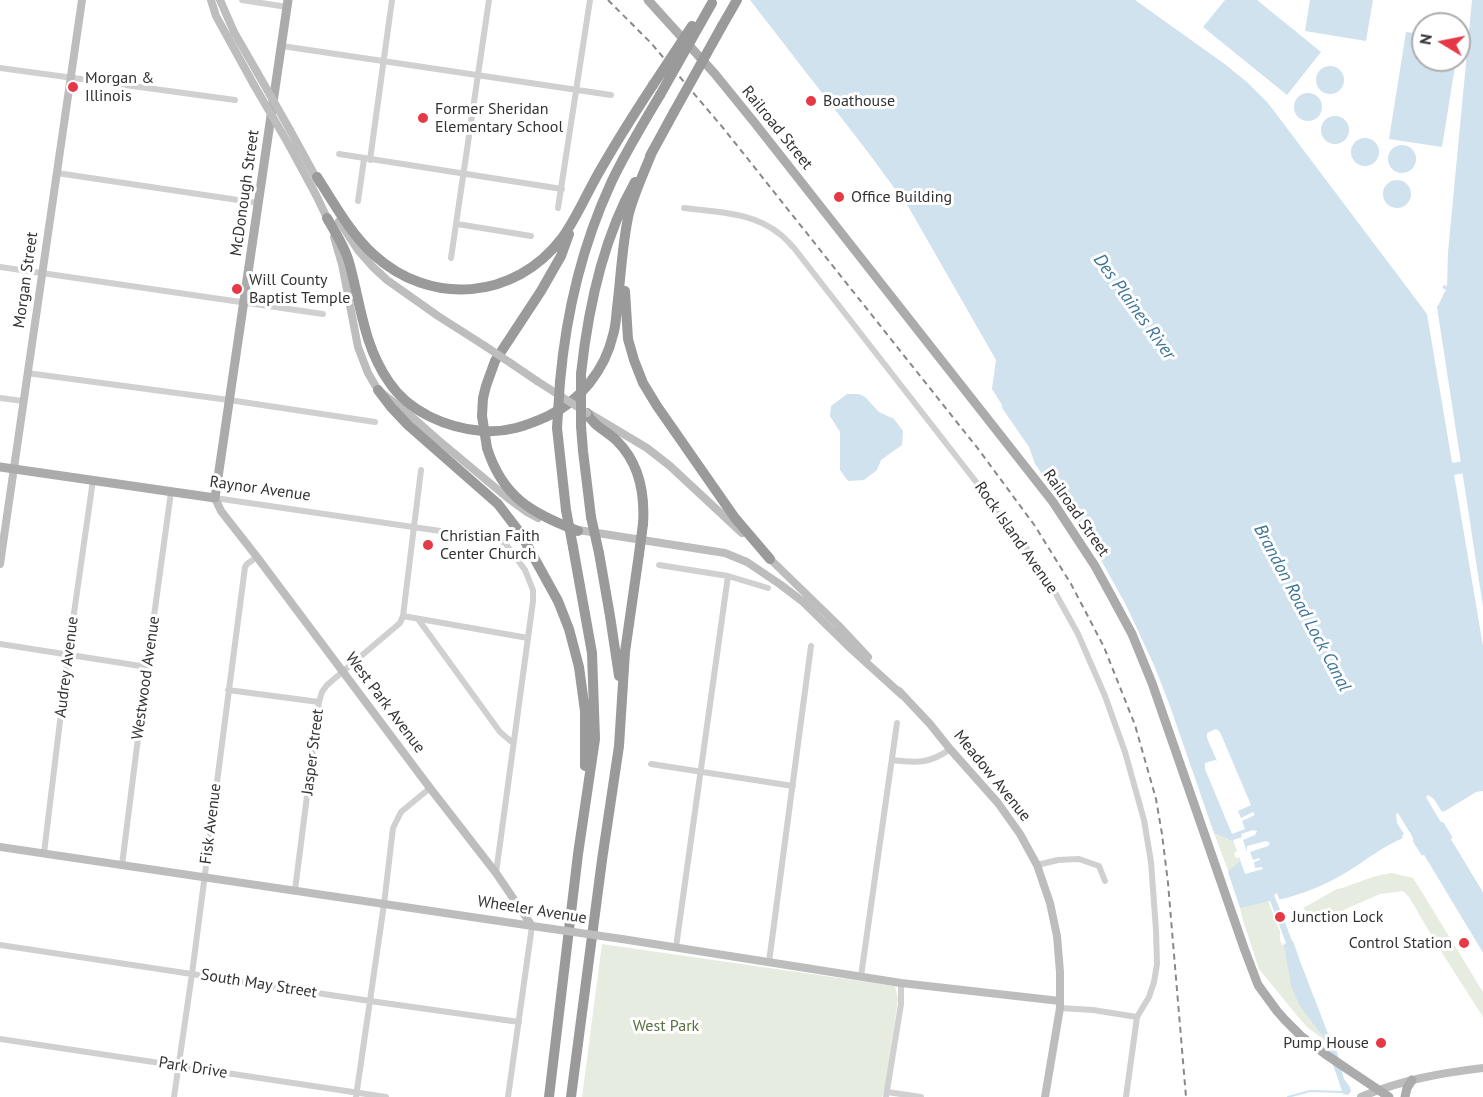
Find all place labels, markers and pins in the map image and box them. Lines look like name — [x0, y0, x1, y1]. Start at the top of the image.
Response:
place label: Morgan & Illinois — [85, 68, 154, 106]
marker: Morgan & Illinois — [66, 80, 80, 94]
place label: Boathouse — [823, 91, 895, 111]
marker: Boathouse — [804, 94, 818, 108]
place label: Former Sheridan Elementary School — [435, 99, 563, 137]
marker: Former Sheridan Elementary School — [416, 111, 430, 125]
place label: Office Building — [851, 187, 952, 207]
marker: Office Building — [832, 190, 846, 204]
place label: Will County Baptist Temple — [249, 270, 350, 308]
marker: Will County Baptist Temple — [230, 282, 244, 296]
place label: Christian Faith Center Church — [440, 526, 540, 564]
marker: Christian Faith Center Church — [421, 538, 435, 552]
place label: Junction Lock — [1292, 907, 1383, 927]
marker: Junction Lock — [1273, 910, 1287, 924]
place label: Control Station — [1349, 933, 1452, 953]
marker: Control Station — [1457, 936, 1471, 950]
place label: Pump House — [1283, 1033, 1369, 1053]
marker: Pump House — [1374, 1036, 1388, 1050]

